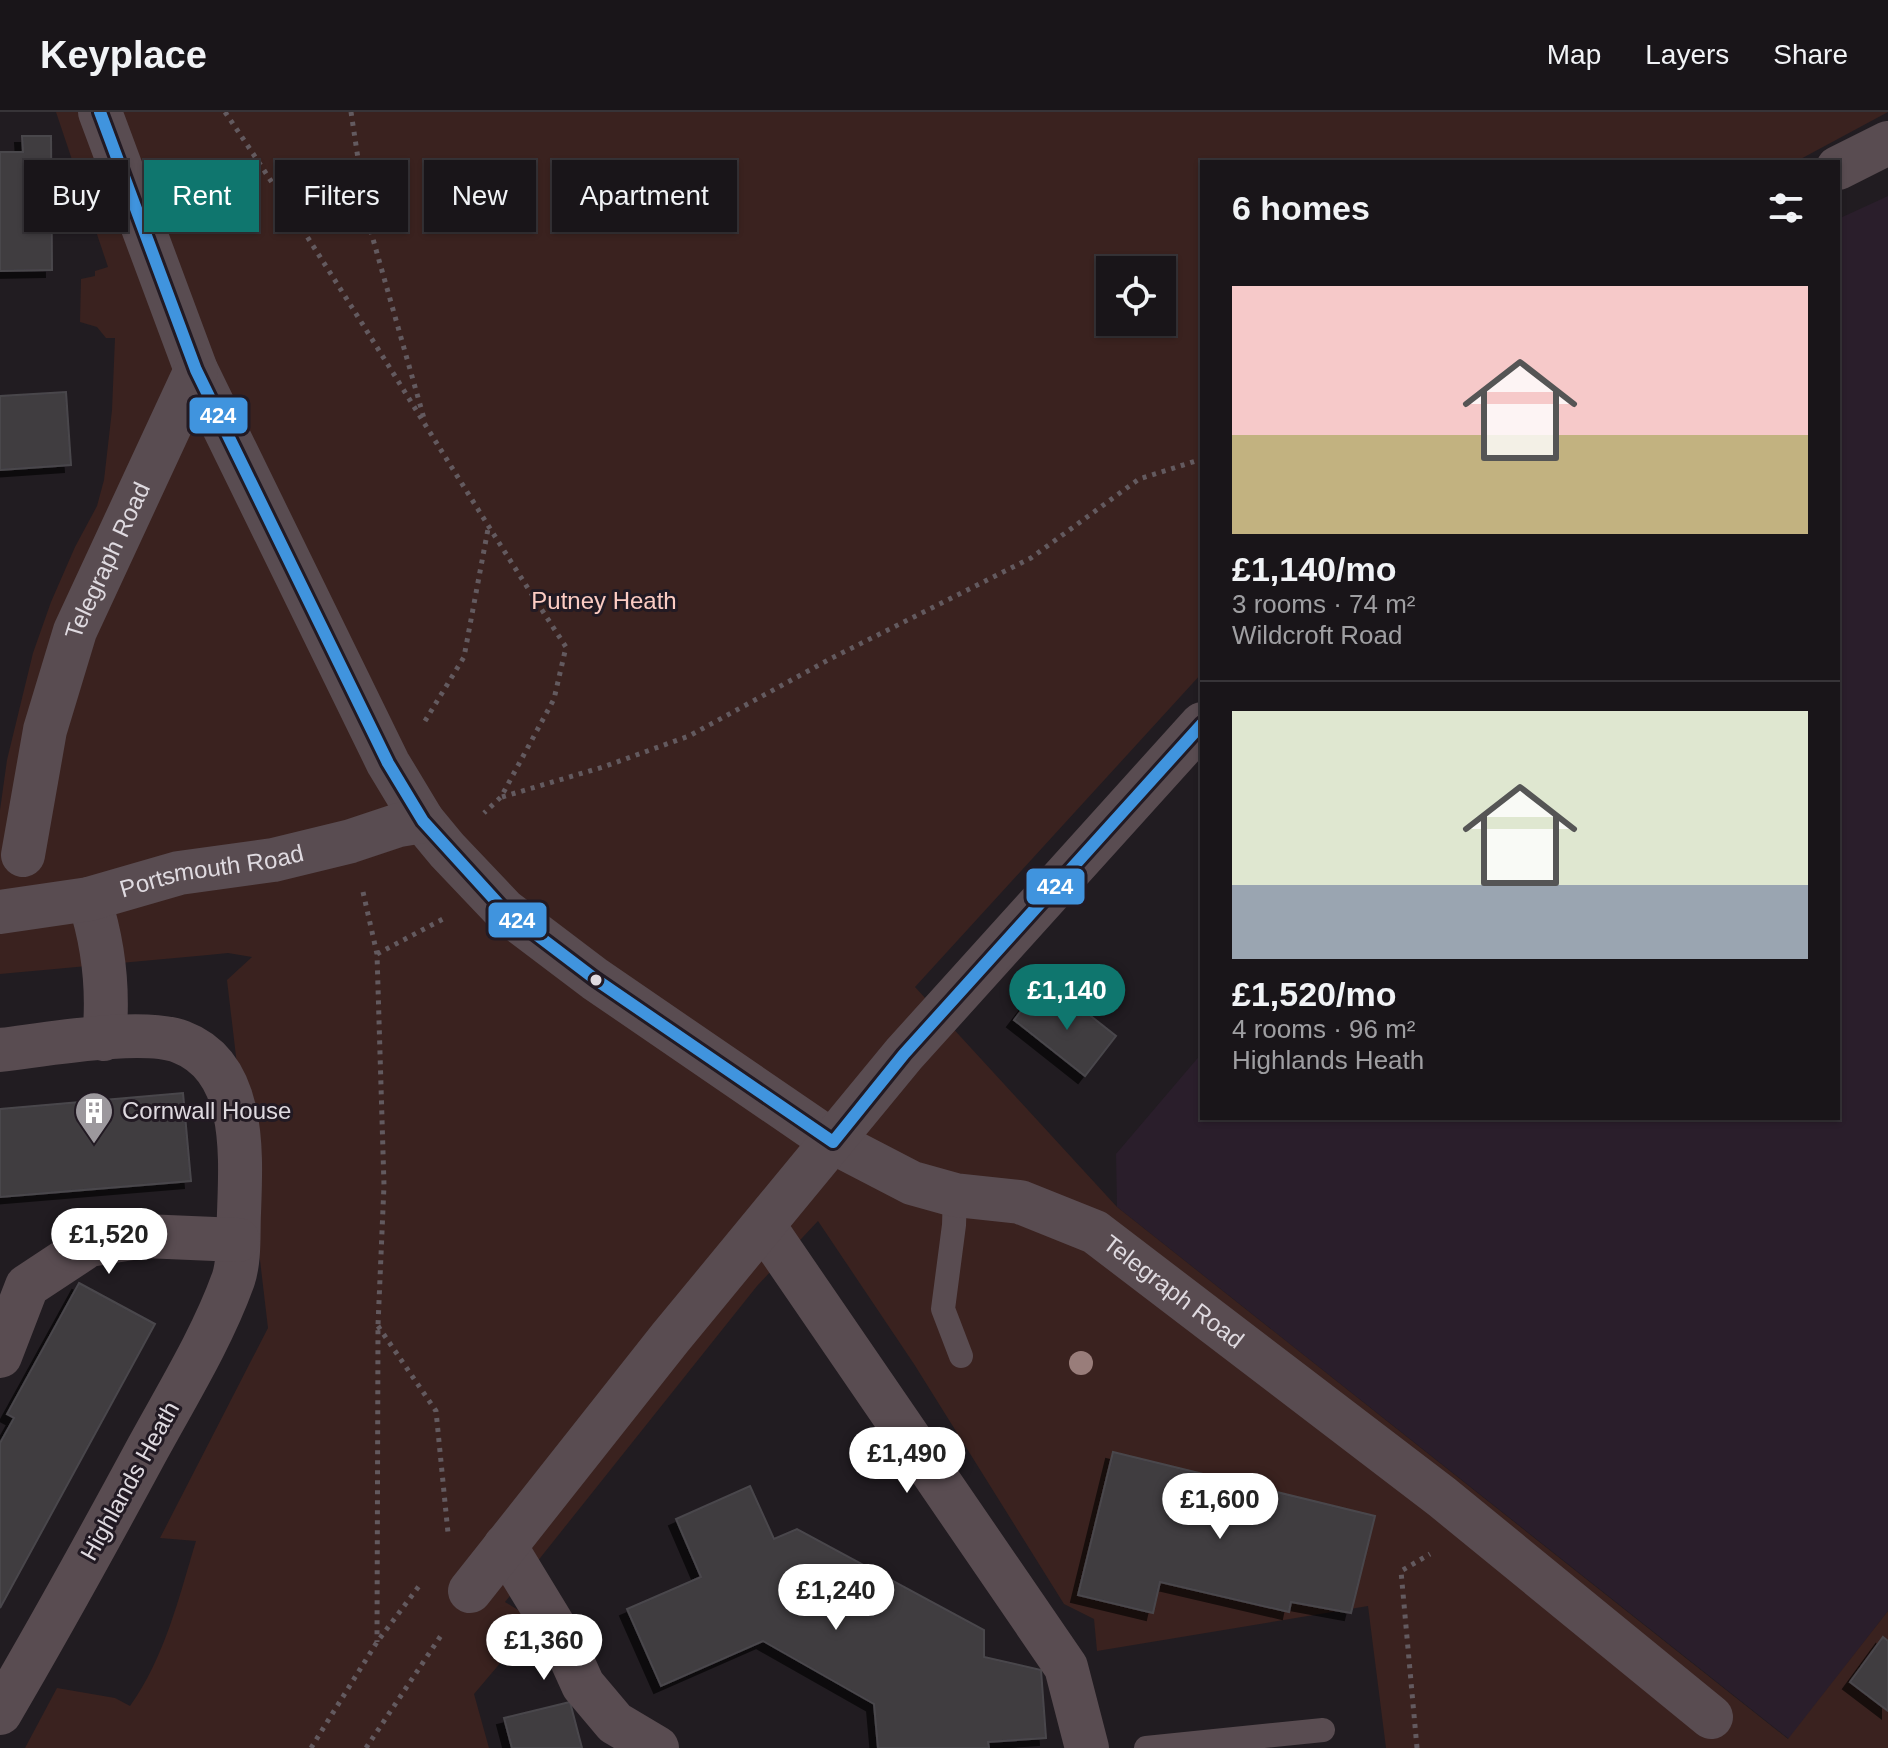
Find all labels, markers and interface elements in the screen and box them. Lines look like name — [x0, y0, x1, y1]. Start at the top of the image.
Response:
text: Keyplace — [40, 34, 207, 76]
text: Map — [1547, 39, 1601, 70]
text: Layers — [1645, 39, 1729, 70]
text: Share — [1773, 39, 1848, 70]
chip: Buy — [24, 160, 128, 232]
chip: Rent — [144, 160, 259, 232]
chip: Filters — [275, 160, 408, 232]
chip: New — [424, 160, 536, 232]
chip: Apartment — [552, 160, 737, 232]
icon: filters — [1764, 186, 1808, 230]
text: 6 homes — [1232, 189, 1370, 227]
map controls — [1096, 256, 1176, 336]
button: locate — [1096, 256, 1176, 336]
icon: home — [1448, 338, 1592, 482]
line badge: 424 — [188, 396, 249, 435]
text: 424 — [200, 403, 237, 428]
street label: Telegraph Road — [60, 478, 155, 642]
text: £1,140/mo — [1232, 550, 1396, 588]
park label: Putney Heath — [531, 587, 677, 614]
text: 3 rooms · 74 m² — [1232, 589, 1416, 619]
text: Wildcroft Road — [1232, 620, 1403, 650]
icon: home — [1448, 763, 1592, 907]
street label: Portsmouth Road — [116, 839, 306, 902]
line badge: 424 — [1025, 867, 1086, 906]
text: 424 — [1037, 874, 1074, 899]
line badge: 424 — [487, 901, 548, 939]
text: 424 — [499, 908, 536, 933]
pin: £1,140 — [1002, 964, 1132, 1032]
unlabelled marker — [588, 972, 604, 988]
text: £1,140 — [1027, 975, 1107, 1005]
text: £1,520/mo — [1232, 975, 1396, 1013]
text: 4 rooms · 96 m² — [1232, 1014, 1416, 1044]
text: Highlands Heath — [1232, 1045, 1424, 1075]
building icon: Cornwall House — [73, 1090, 115, 1145]
place label: Cornwall House — [122, 1097, 291, 1124]
pin: £1,520 — [44, 1208, 174, 1276]
text: £1,520 — [69, 1219, 149, 1249]
street label: Telegraph Road — [1098, 1229, 1249, 1354]
street label: Highlands Heath — [75, 1397, 184, 1565]
pin: £1,490 — [842, 1427, 972, 1495]
text: £1,490 — [867, 1438, 947, 1468]
pin: £1,600 — [1155, 1473, 1285, 1541]
text: £1,600 — [1180, 1484, 1260, 1514]
pin: £1,240 — [771, 1564, 901, 1632]
text: £1,240 — [796, 1575, 876, 1605]
pin: £1,360 — [479, 1614, 609, 1682]
text: £1,360 — [504, 1625, 584, 1655]

